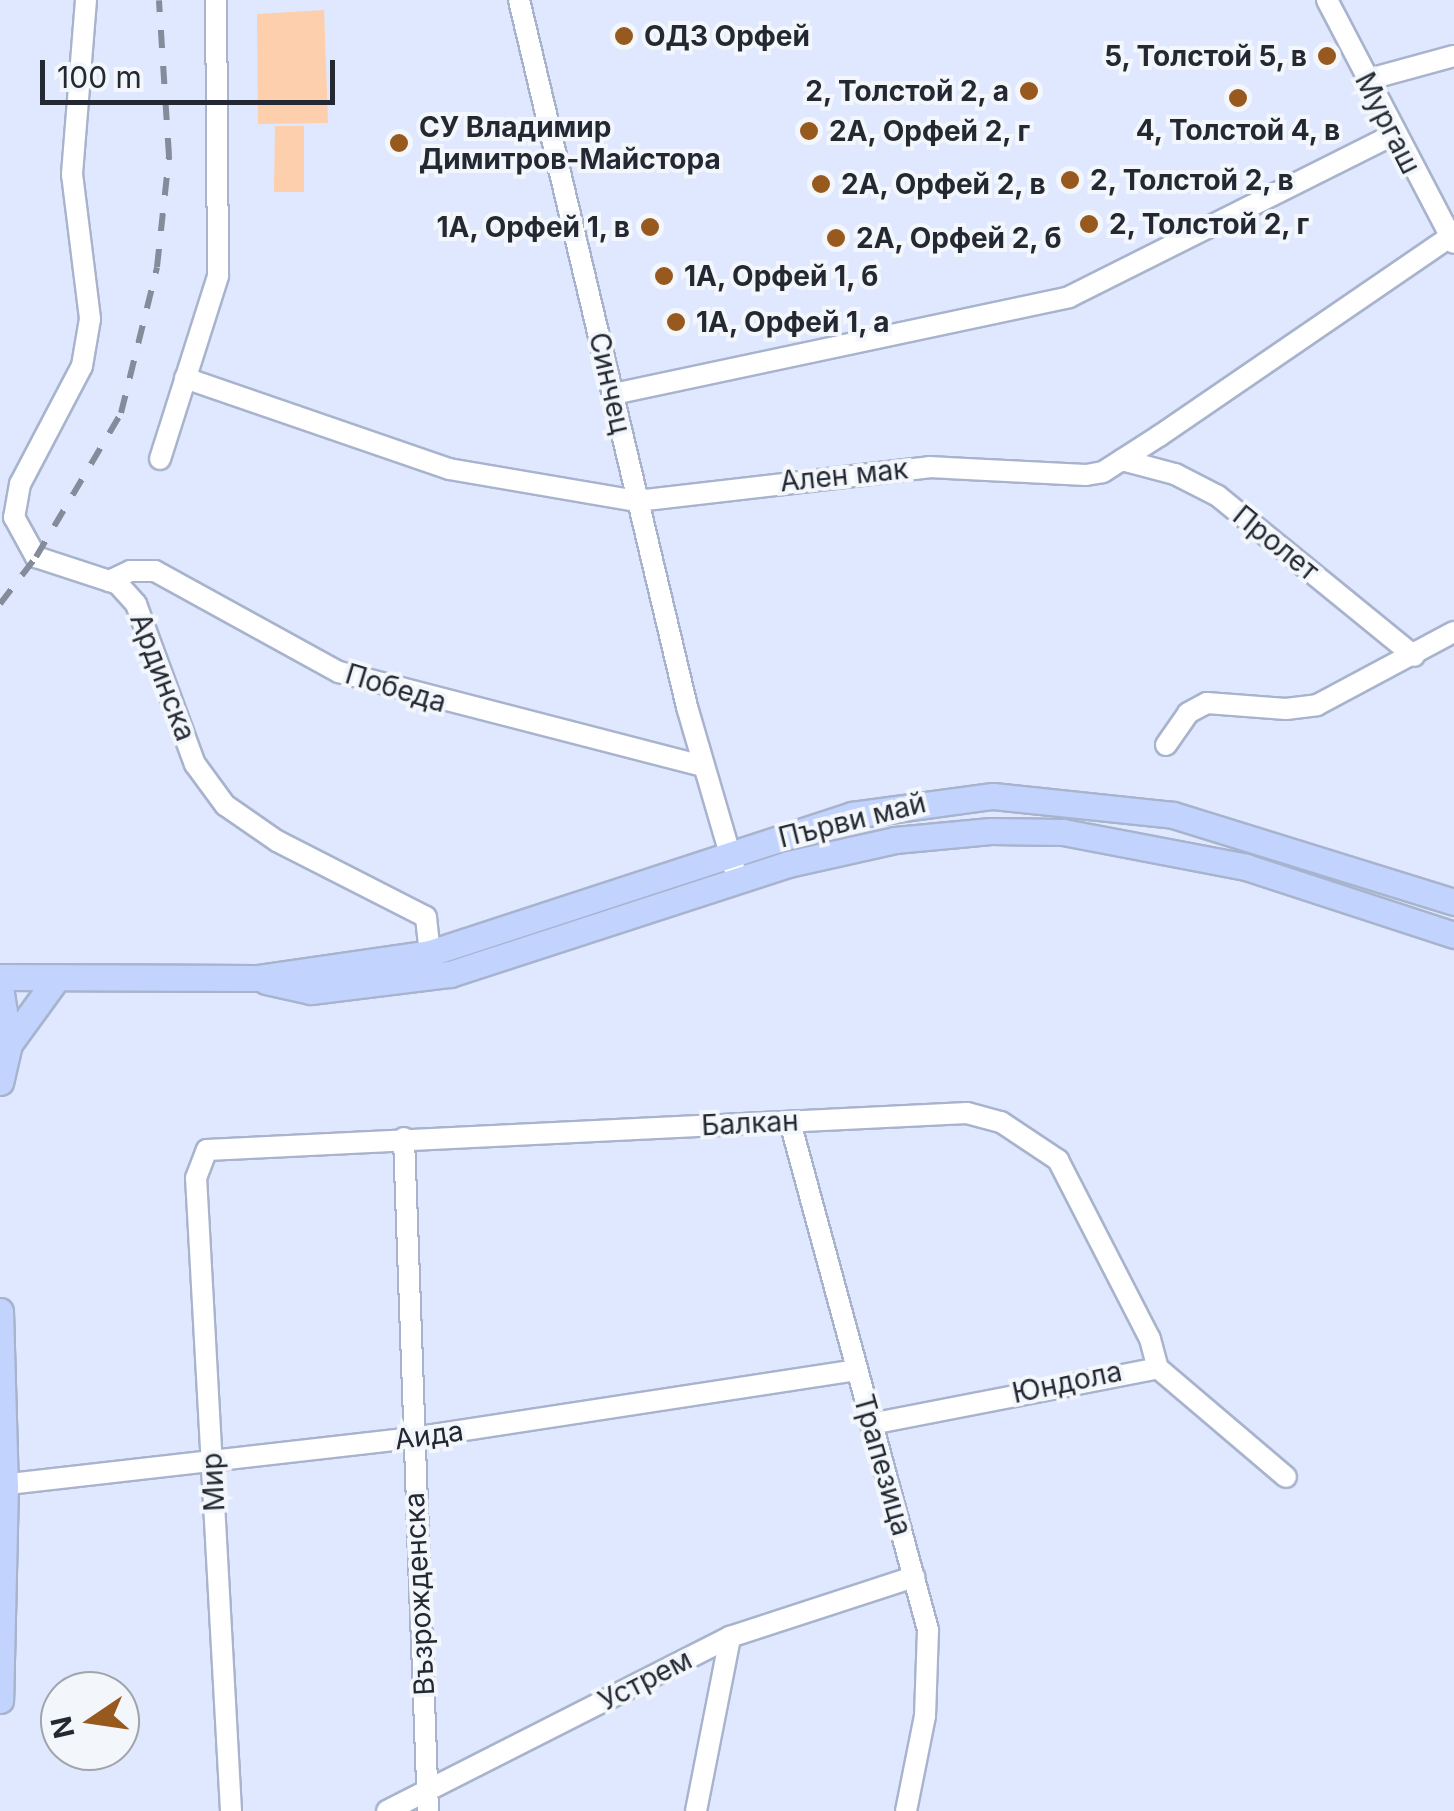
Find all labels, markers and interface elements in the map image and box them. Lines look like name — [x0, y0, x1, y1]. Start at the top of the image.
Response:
place label: ОДЗ Орфей — [644, 19, 810, 53]
marker: ОДЗ Орфей — [613, 25, 635, 47]
place label: 5, Толстой 5, в — [1102, 39, 1307, 73]
scale bar — [45, 40, 340, 102]
marker: 5, Толстой 5, в — [1316, 45, 1338, 67]
text: 100 m — [57, 59, 142, 95]
street label: Мургаш — [1348, 67, 1428, 179]
place label: 2, Толстой 2, а — [804, 74, 1009, 108]
marker: 2, Толстой 2, а — [1018, 80, 1040, 102]
marker: 4, Толстой 4, в — [1227, 87, 1249, 109]
place label: СУ Владимир Димитров-Майстора — [419, 110, 721, 176]
place label: 4, Толстой 4, в — [1135, 113, 1341, 147]
place label: 2А, Орфей 2, г — [829, 114, 1032, 148]
marker: 2А, Орфей 2, г — [798, 120, 820, 142]
marker: СУ Владимир Димитров-Майстора — [388, 132, 410, 154]
place label: 2, Толстой 2, в — [1090, 163, 1295, 197]
place label: 2А, Орфей 2, в — [841, 167, 1047, 201]
marker: 2, Толстой 2, в — [1059, 169, 1081, 191]
marker: 2А, Орфей 2, в — [810, 173, 832, 195]
place label: 2, Толстой 2, г — [1109, 207, 1311, 241]
place label: 1А, Орфей 1, в — [435, 210, 630, 244]
marker: 2, Толстой 2, г — [1078, 213, 1100, 235]
marker: 1А, Орфей 1, в — [639, 216, 661, 238]
place label: 2А, Орфей 2, б — [856, 221, 1063, 255]
marker: 2А, Орфей 2, б — [825, 227, 847, 249]
place label: 1А, Орфей 1, б — [684, 259, 880, 293]
marker: 1А, Орфей 1, б — [653, 265, 675, 287]
place label: 1А, Орфей 1, а — [696, 305, 891, 339]
marker: 1А, Орфей 1, а — [665, 311, 687, 333]
street label: Синчец — [582, 329, 638, 437]
street label: Ален мак — [778, 452, 910, 498]
street label: Пролет — [1226, 498, 1326, 588]
street label: Ардинска — [123, 608, 203, 746]
street label: Победа — [341, 657, 451, 719]
street label: Първи май — [775, 785, 929, 855]
street label: Балкан — [701, 1104, 799, 1142]
street label: Юндола — [1009, 1354, 1125, 1410]
street label: Трапезица — [847, 1391, 919, 1539]
street label: Аида — [392, 1414, 466, 1456]
street label: Мир — [195, 1452, 231, 1512]
street label: Възрожденска — [397, 1492, 441, 1696]
street label: Устрем — [593, 1642, 697, 1718]
north arrow — [40, 1671, 140, 1771]
text: N — [44, 1713, 82, 1742]

